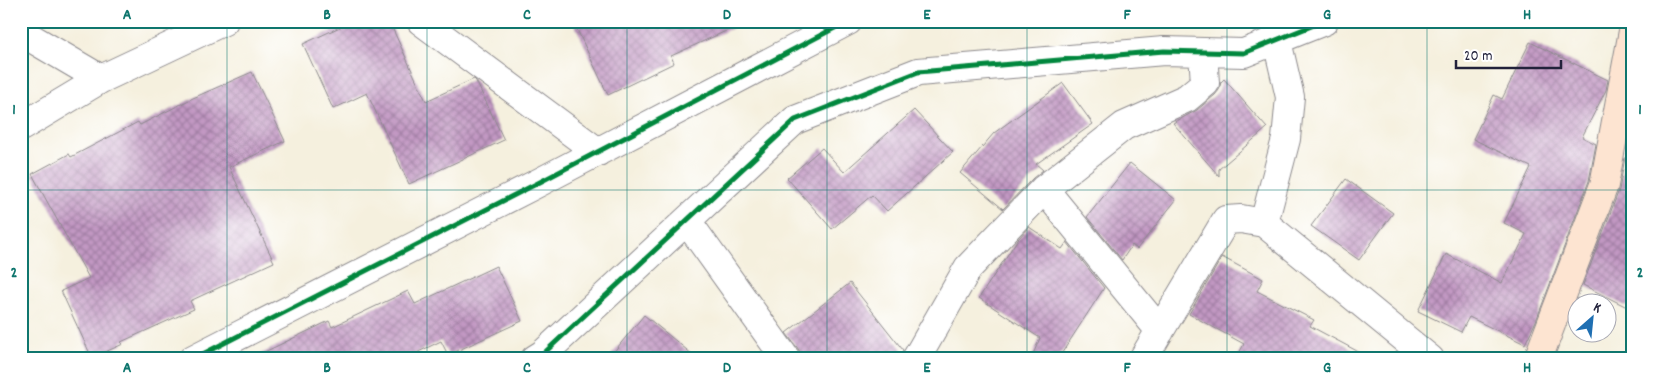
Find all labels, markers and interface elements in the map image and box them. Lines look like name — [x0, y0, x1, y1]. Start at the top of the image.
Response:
text: A — [123, 4, 132, 27]
text: B — [323, 4, 331, 27]
text: C — [523, 4, 531, 27]
text: D — [723, 4, 732, 27]
text: E — [923, 4, 931, 27]
text: F — [1123, 4, 1131, 27]
text: G — [1323, 4, 1331, 27]
text: H — [1523, 4, 1531, 27]
scale bar — [1456, 38, 1562, 70]
text: 20 m — [1464, 46, 1492, 68]
text: 1 — [12, 99, 16, 122]
text: 1 — [1638, 99, 1642, 122]
text: 2 — [11, 262, 18, 285]
text: 2 — [1637, 262, 1644, 285]
north arrow — [1566, 292, 1616, 342]
text: K — [1590, 298, 1605, 319]
text: A — [123, 357, 132, 380]
text: B — [323, 357, 331, 380]
text: C — [523, 357, 531, 380]
text: D — [723, 357, 732, 380]
text: E — [923, 357, 931, 380]
text: F — [1123, 357, 1131, 380]
text: G — [1323, 357, 1331, 380]
text: H — [1523, 357, 1531, 380]

